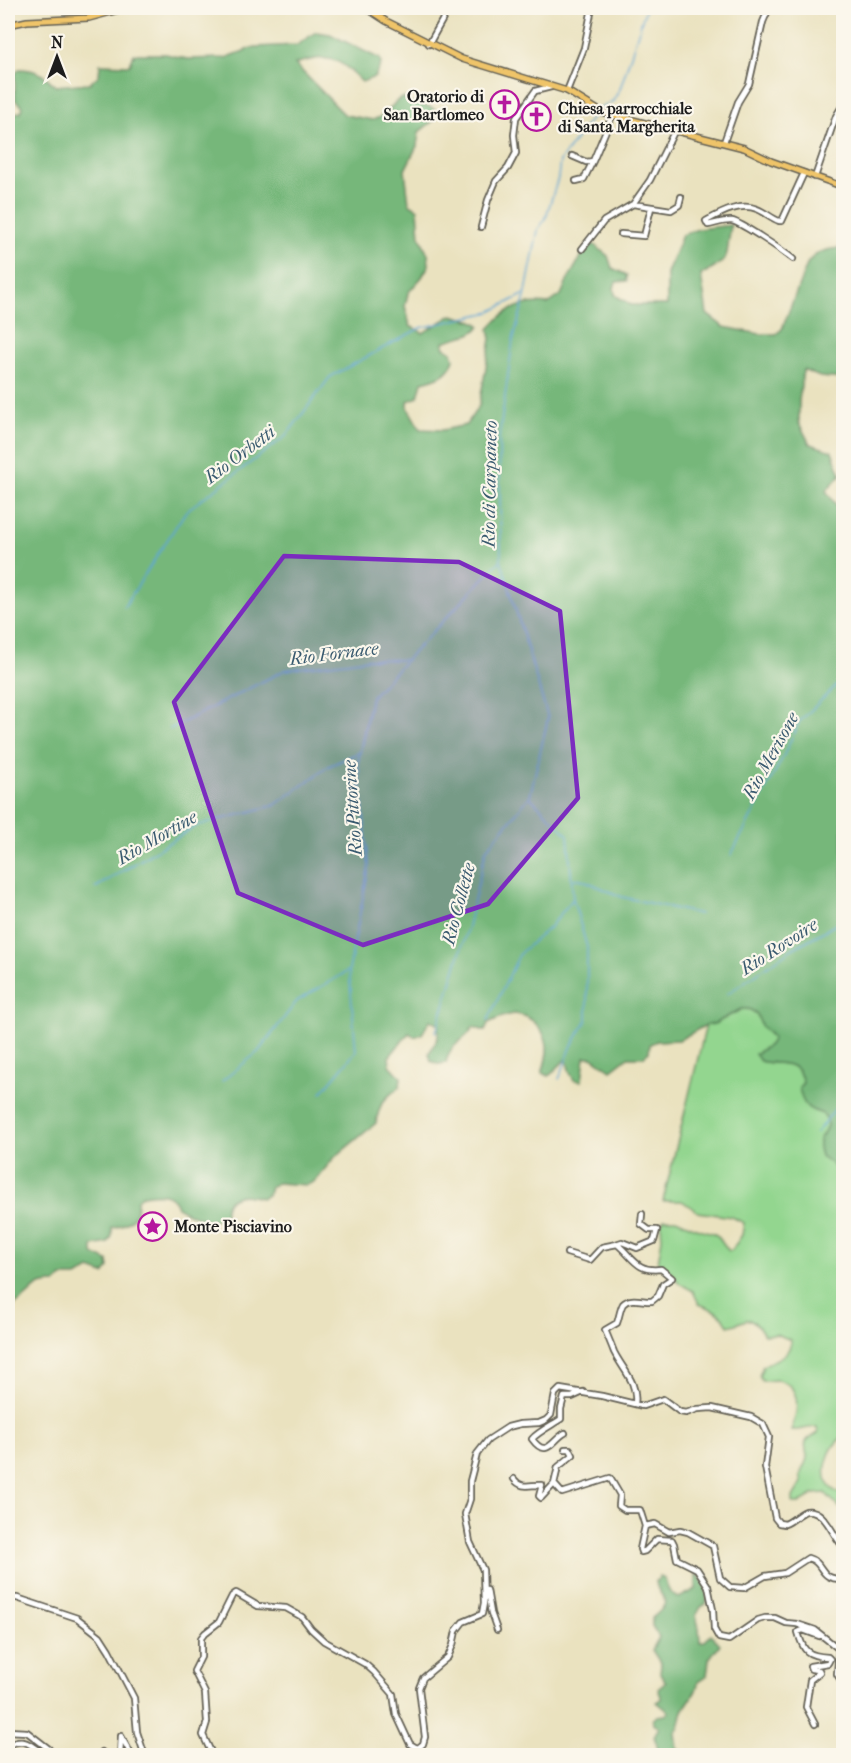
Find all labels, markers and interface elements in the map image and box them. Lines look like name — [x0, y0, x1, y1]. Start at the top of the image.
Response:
north arrow — [27, 27, 87, 87]
text: N — [51, 33, 64, 52]
place label: Oratorio di San Bartlomeo — [384, 87, 484, 124]
church icon: Oratorio di San Bartlomeo — [489, 89, 521, 121]
place label: Chiesa parrocchiale di Santa Margherita — [558, 99, 696, 137]
church icon: Chiesa parrocchiale di Santa Margherita — [521, 101, 553, 133]
water label: Rio di Carpaneto — [478, 420, 502, 549]
water label: Rio Orbetti — [200, 421, 281, 489]
water label: Rio Fornace — [287, 638, 380, 670]
water label: Rio Merisone — [738, 708, 804, 804]
water label: Rio Pittorine — [339, 759, 367, 857]
water label: Rio Mortine — [112, 806, 201, 870]
water label: Rio Collette — [438, 860, 480, 948]
water label: Rio Rovoire — [736, 914, 822, 980]
place icon: Monte Pisciavino — [137, 1210, 169, 1242]
place label: Monte Pisciavino — [173, 1217, 292, 1236]

